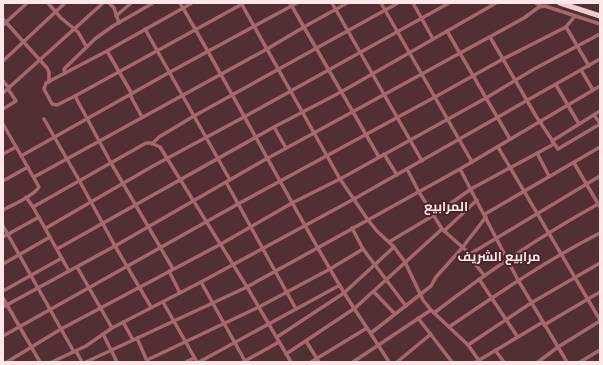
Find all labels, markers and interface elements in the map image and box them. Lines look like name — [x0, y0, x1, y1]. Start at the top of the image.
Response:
district label: المرابيع — [424, 198, 468, 215]
district label: مرابيع الشريف — [458, 248, 540, 265]

